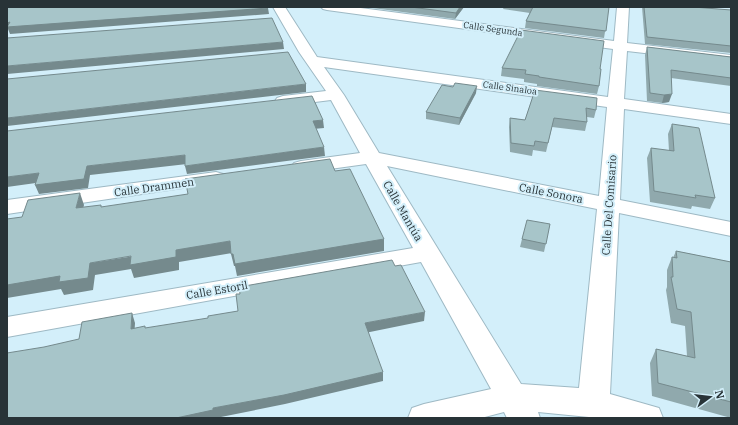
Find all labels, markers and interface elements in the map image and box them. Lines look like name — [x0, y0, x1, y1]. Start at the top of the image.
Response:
street label: Calle Segunda — [463, 19, 523, 38]
street label: Calle Sinaloa — [482, 78, 538, 97]
street label: Calle Del Comisario — [599, 154, 619, 256]
street label: Calle Drammen — [113, 174, 195, 200]
street label: Calle Mantúa — [380, 178, 426, 244]
street label: Calle Sonora — [518, 180, 584, 206]
street label: Calle Estoril — [185, 278, 249, 302]
north arrow — [690, 377, 730, 417]
text: N — [712, 388, 728, 401]

